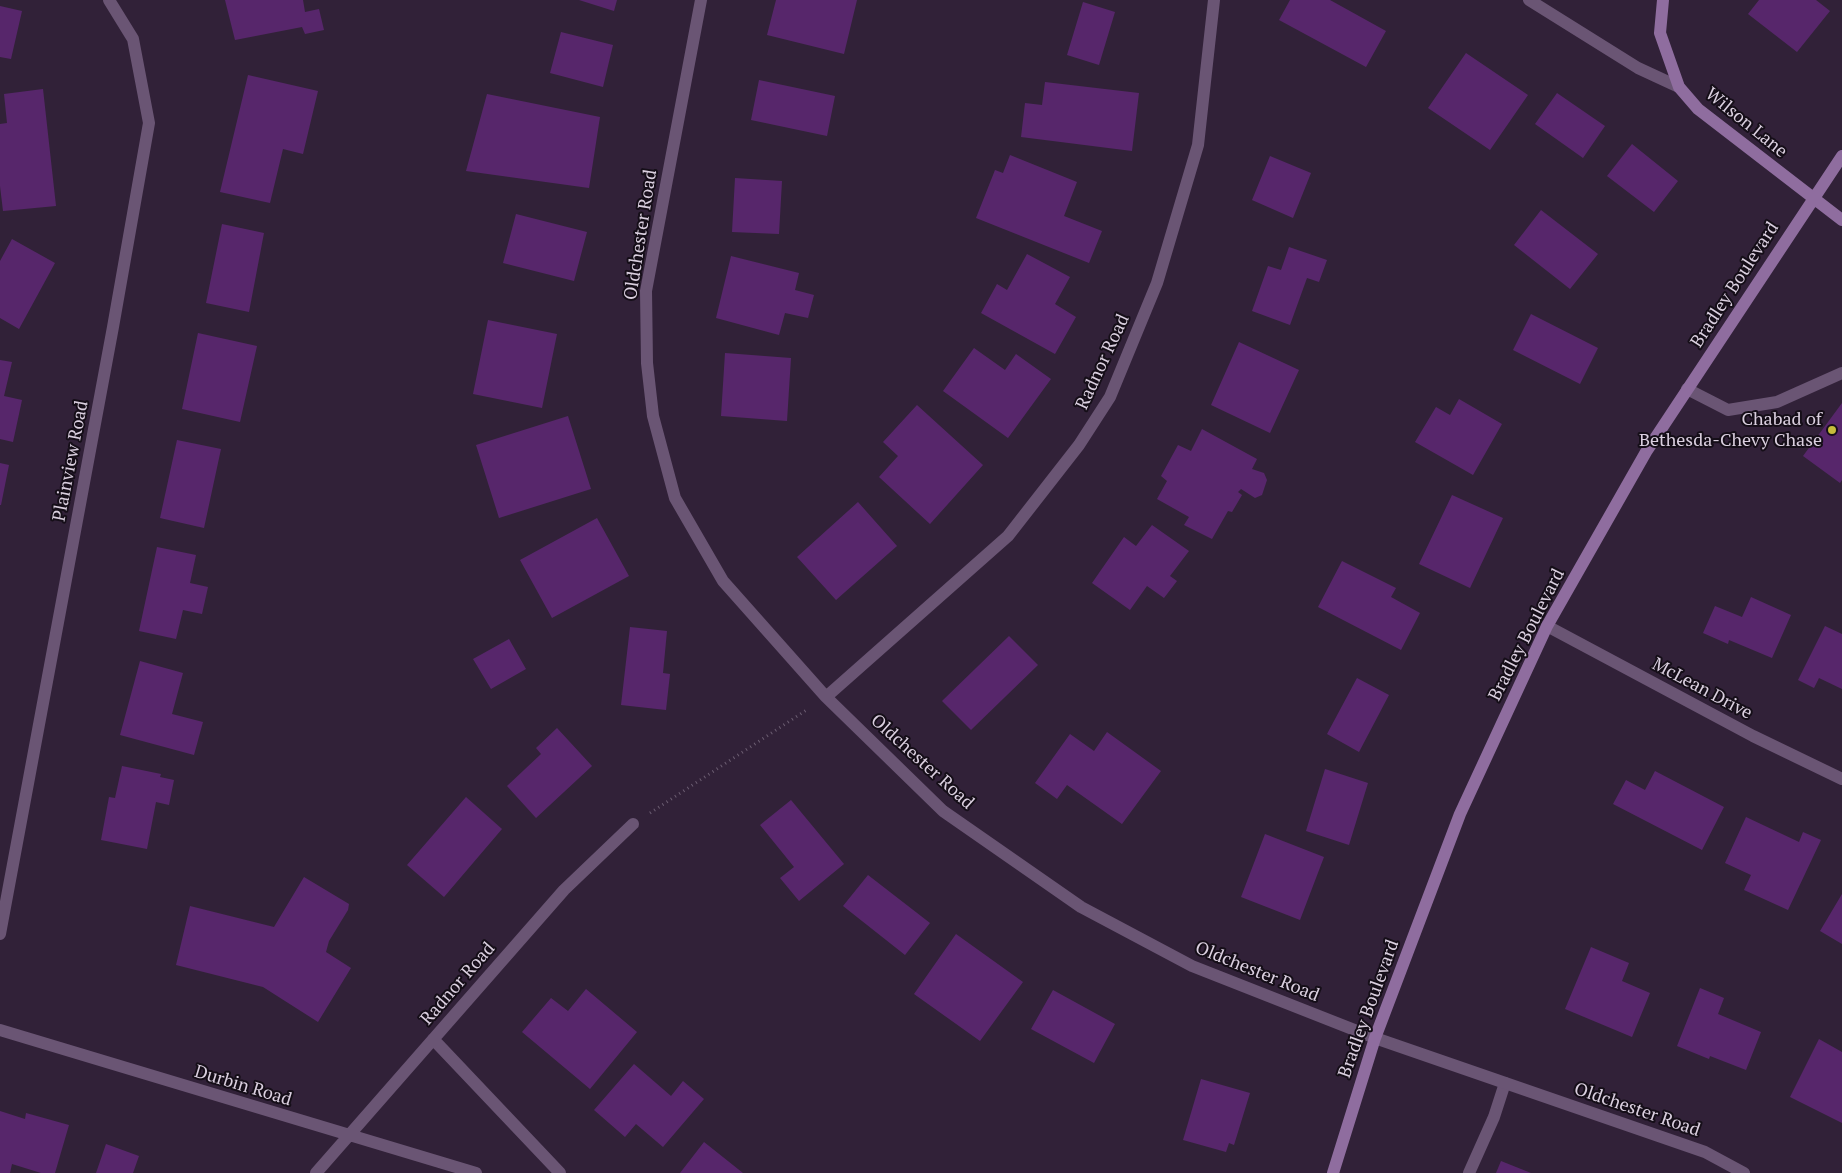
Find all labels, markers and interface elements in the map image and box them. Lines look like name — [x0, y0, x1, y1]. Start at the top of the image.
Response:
street label: Wilson Lane — [1701, 83, 1791, 163]
street label: Oldchester Road — [620, 168, 662, 302]
street label: Bradley Boulevard — [1686, 218, 1784, 352]
street label: Radnor Road — [1072, 311, 1134, 413]
street label: Plainview Road — [49, 399, 93, 523]
place label: Chabad of Bethesda-Chevy Chase — [1639, 409, 1822, 452]
marker: Chabad of Bethesda-Chevy Chase — [1826, 424, 1838, 436]
street label: Bradley Boulevard — [1484, 565, 1570, 705]
street label: McLean Drive — [1648, 654, 1756, 724]
street label: Oldchester Road — [866, 710, 978, 814]
street label: Oldchester Road — [1192, 937, 1322, 1007]
street label: Bradley Boulevard — [1334, 937, 1404, 1081]
street label: Radnor Road — [416, 938, 500, 1030]
street label: Durbin Road — [192, 1061, 294, 1111]
street label: Oldchester Road — [1571, 1078, 1703, 1142]

